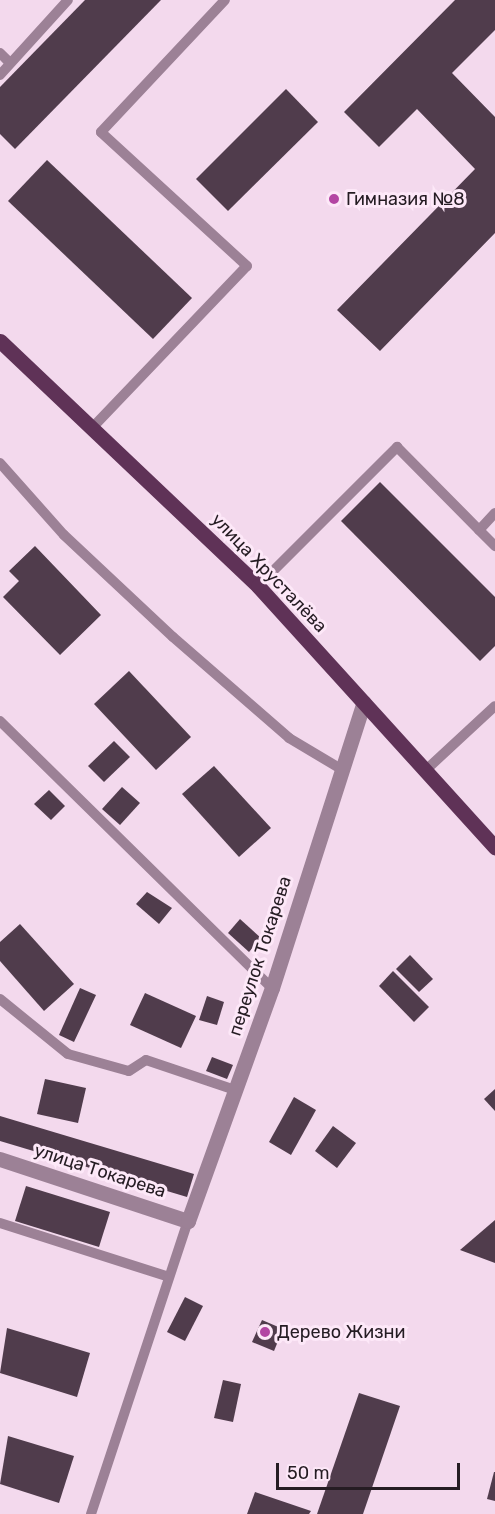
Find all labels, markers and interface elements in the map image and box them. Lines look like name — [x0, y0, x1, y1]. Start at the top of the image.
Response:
place label: Гимназия №8 — [346, 188, 465, 210]
marker: Гимназия №8 — [327, 192, 341, 206]
street label: улица Хрусталёва — [207, 509, 331, 637]
street label: переулок Токарева — [224, 873, 296, 1039]
street label: улица Токарева — [31, 1140, 169, 1202]
place label: Дерево Жизни — [277, 1321, 405, 1343]
marker: Дерево Жизни — [258, 1325, 272, 1339]
scale bar — [279, 1451, 464, 1489]
text: 50 m — [287, 1462, 330, 1484]

